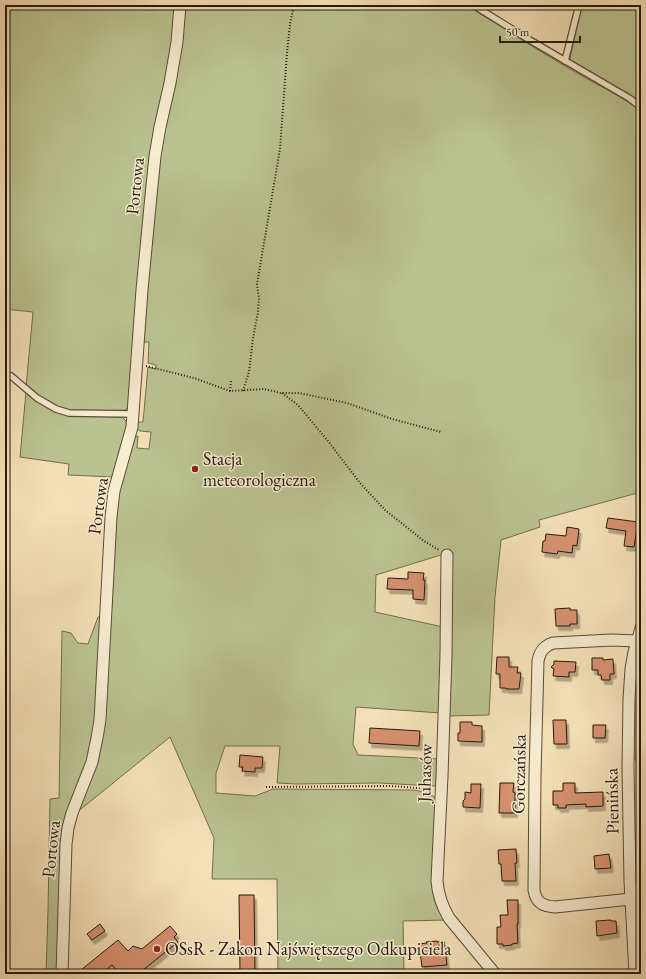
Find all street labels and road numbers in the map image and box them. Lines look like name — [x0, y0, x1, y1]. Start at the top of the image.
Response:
street label: Portowa — [120, 155, 149, 216]
street label: Portowa — [82, 475, 113, 536]
street label: Gorczańska — [506, 733, 531, 814]
street label: Juhasów — [412, 743, 437, 805]
street label: Pienińska — [599, 767, 624, 834]
street label: Portowa — [36, 818, 65, 879]

